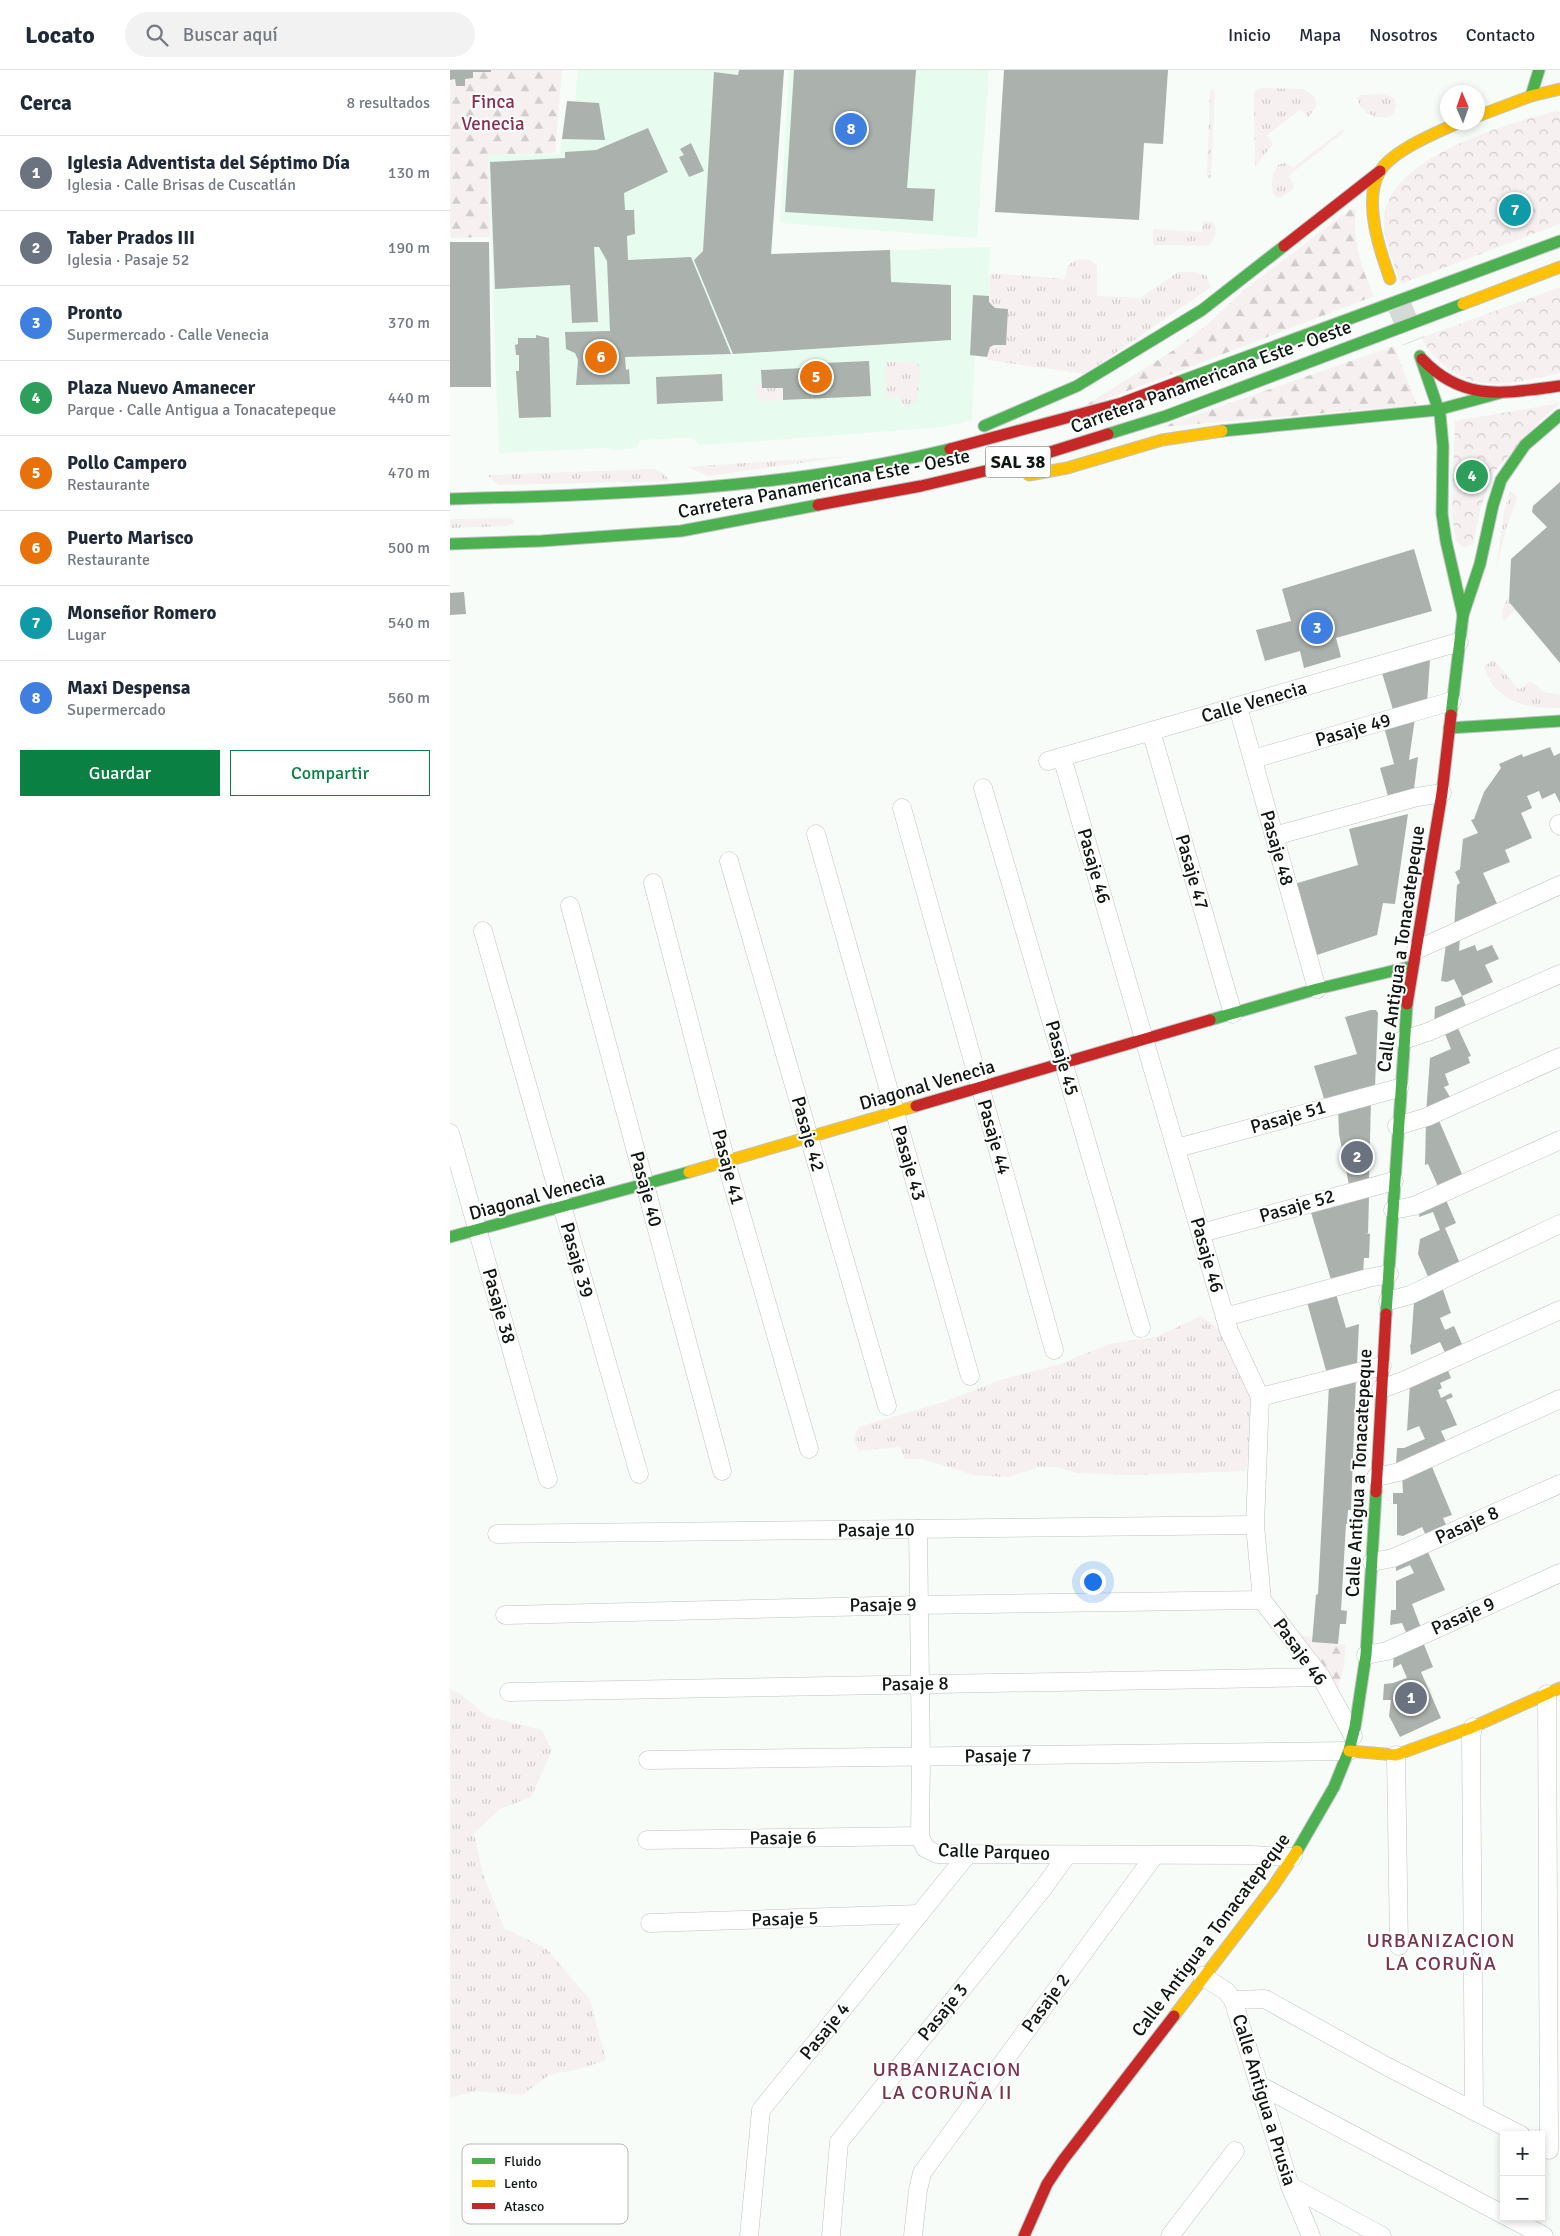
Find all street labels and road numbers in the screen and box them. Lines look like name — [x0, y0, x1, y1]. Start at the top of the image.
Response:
street label: Carretera Panamericana Este - Oeste — [1067, 315, 1355, 439]
street label: Carretera Panamericana Este - Oeste — [676, 444, 972, 524]
road number: SAL 38 — [986, 447, 1050, 478]
street label: Calle Venecia — [1198, 675, 1310, 729]
street label: Pasaje 49 — [1312, 708, 1394, 752]
street label: Pasaje 48 — [1255, 807, 1299, 889]
street label: Calle Antigua a Tonacatepeque — [1372, 824, 1430, 1074]
street label: Pasaje 46 — [1072, 825, 1116, 907]
street label: Pasaje 47 — [1170, 831, 1214, 913]
street label: Pasaje 45 — [1040, 1017, 1084, 1099]
street label: Diagonal Venecia — [856, 1054, 998, 1116]
street label: Pasaje 42 — [786, 1093, 830, 1175]
street label: Pasaje 51 — [1247, 1095, 1329, 1139]
street label: Pasaje 44 — [972, 1096, 1016, 1178]
street label: Pasaje 43 — [887, 1122, 931, 1204]
street label: Pasaje 41 — [706, 1126, 750, 1208]
street label: Pasaje 40 — [624, 1148, 668, 1230]
street label: Diagonal Venecia — [466, 1166, 608, 1226]
street label: Pasaje 52 — [1256, 1184, 1338, 1228]
street label: Pasaje 46 — [1185, 1214, 1229, 1296]
street label: Pasaje 39 — [555, 1219, 599, 1301]
street label: Pasaje 38 — [477, 1265, 521, 1347]
street label: Calle Antigua a Tonacatepeque — [1341, 1348, 1377, 1598]
street label: Pasaje 8 — [1431, 1500, 1503, 1550]
street label: Pasaje 10 — [837, 1517, 915, 1543]
street label: Pasaje 9 — [1427, 1591, 1499, 1641]
street label: Pasaje 9 — [849, 1592, 917, 1618]
street label: Pasaje 46 — [1268, 1614, 1332, 1690]
street label: Pasaje 8 — [881, 1671, 949, 1697]
street label: Pasaje 7 — [964, 1743, 1032, 1769]
street label: Pasaje 6 — [749, 1825, 817, 1851]
street label: Calle Antigua a Tonacatepeque — [1127, 1828, 1295, 2042]
street label: Calle Parqueo — [938, 1838, 1051, 1866]
street label: Pasaje 5 — [751, 1906, 819, 1932]
street label: Pasaje 2 — [1017, 1969, 1075, 2037]
street label: Pasaje 3 — [913, 1978, 973, 2046]
street label: Pasaje 4 — [795, 1997, 855, 2065]
street label: Calle Antigua a Prusia — [1226, 2011, 1302, 2189]

